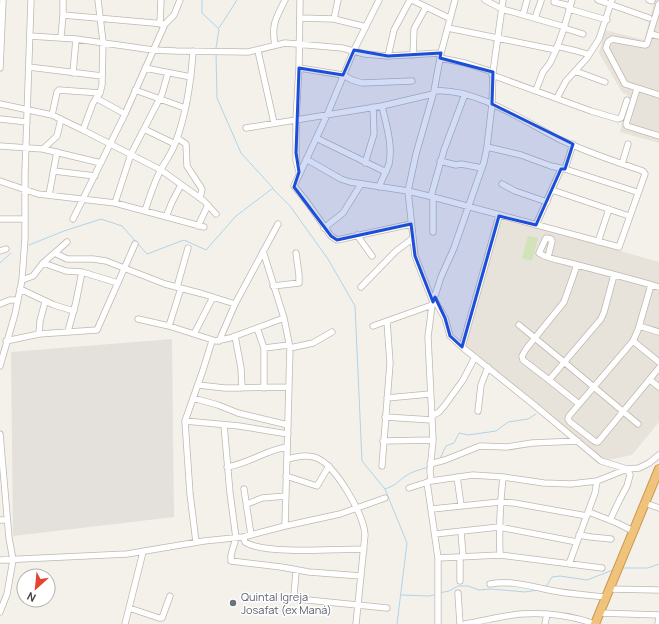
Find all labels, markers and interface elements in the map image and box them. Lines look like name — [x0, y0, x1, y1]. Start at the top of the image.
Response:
north arrow — [16, 568, 56, 608]
text: N — [24, 589, 38, 606]
place label: Quintal Igreja Josafat (ex Maná) — [241, 589, 332, 617]
marker: Quintal Igreja Josafat (ex Maná) — [228, 598, 238, 608]

